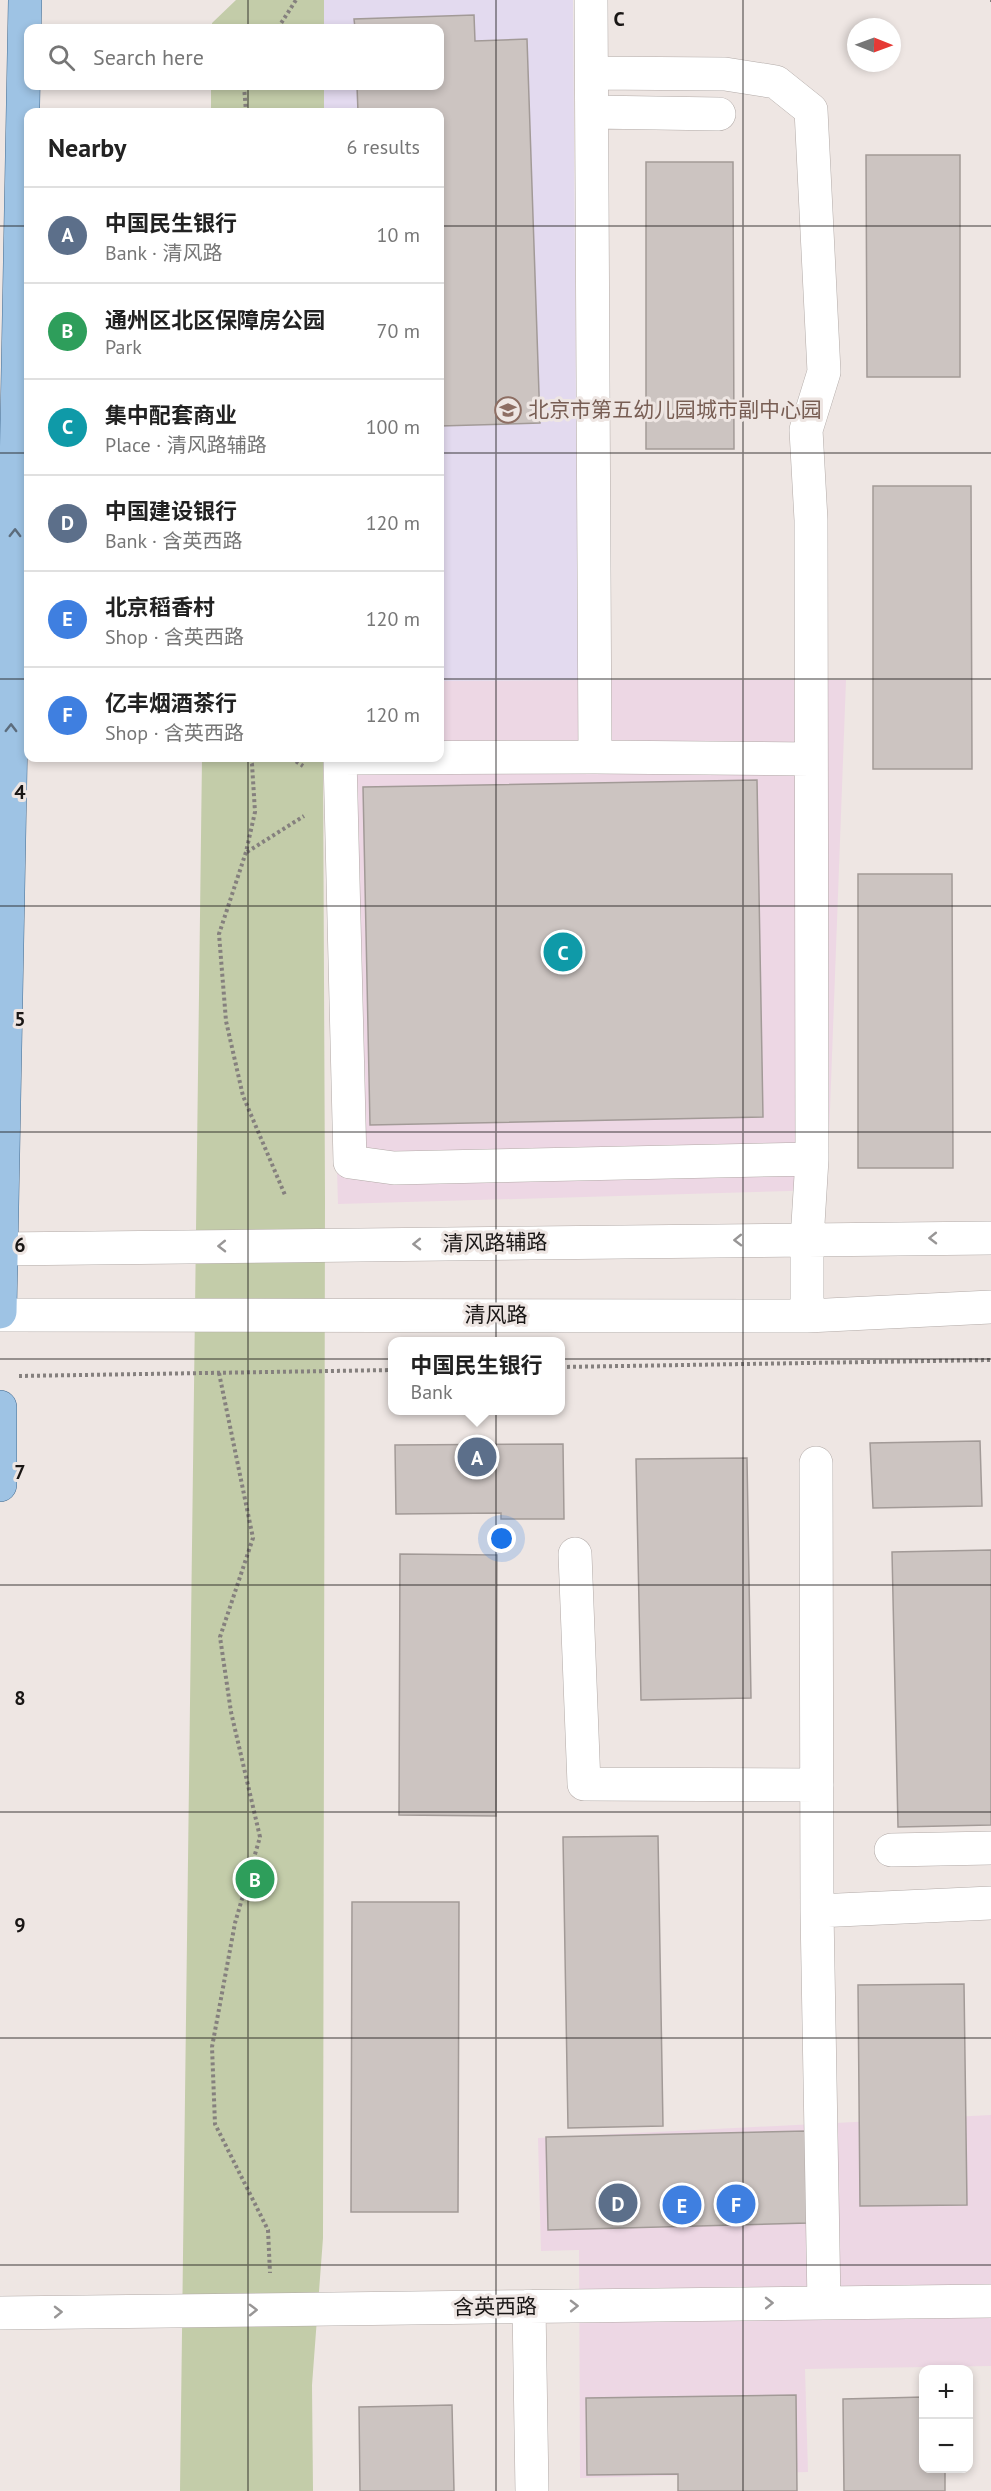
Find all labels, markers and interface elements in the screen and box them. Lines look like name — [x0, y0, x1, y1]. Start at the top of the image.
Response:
text: C — [613, 6, 625, 32]
north arrow — [847, 18, 901, 72]
search box — [24, 24, 444, 90]
icon: search — [45, 41, 78, 74]
text: Search here — [93, 43, 204, 71]
text: Nearby — [48, 131, 126, 164]
text: 6 results — [347, 134, 420, 160]
text: 中国民生银行 — [105, 209, 237, 237]
text: A — [61, 222, 74, 248]
text: 10 m — [377, 222, 420, 248]
text: Bank · 清风路 — [105, 240, 223, 266]
text: 通州区北区保障房公园 — [105, 306, 325, 334]
text: B — [62, 318, 73, 344]
text: 70 m — [377, 318, 420, 344]
text: Park — [105, 334, 142, 360]
school or university icon: 北京市第五幼儿园城市副中心园 — [493, 395, 523, 425]
place label: 北京市第五幼儿园城市副中心园 — [528, 396, 822, 423]
text: 集中配套商业 — [105, 401, 237, 429]
text: C — [62, 414, 73, 440]
text: 100 m — [366, 414, 420, 440]
text: Place · 清风路辅路 — [105, 432, 267, 458]
text: 中国建设银行 — [105, 497, 237, 525]
text: D — [61, 510, 74, 536]
text: 120 m — [366, 510, 420, 536]
text: Bank · 含英西路 — [105, 528, 243, 554]
one-way arrow — [8, 529, 21, 538]
text: 北京稻香村 — [105, 593, 215, 621]
text: E — [62, 606, 73, 632]
text: 120 m — [366, 606, 420, 632]
text: Shop · 含英西路 — [105, 624, 244, 650]
text: 亿丰烟酒茶行 — [105, 689, 237, 717]
text: F — [62, 702, 73, 728]
text: 120 m — [366, 702, 420, 728]
text: Shop · 含英西路 — [105, 720, 244, 746]
one-way arrow — [5, 724, 17, 733]
text: 4 — [14, 779, 26, 805]
pin: C — [544, 930, 582, 974]
text: 5 — [14, 1006, 26, 1032]
street label: 清风路辅路 — [442, 1228, 548, 1257]
text: 6 — [14, 1232, 26, 1258]
one-way arrow — [928, 1232, 937, 1244]
one-way arrow — [733, 1234, 742, 1247]
one-way arrow — [412, 1238, 421, 1250]
one-way arrow — [217, 1240, 226, 1253]
street label: 清风路 — [465, 1301, 528, 1328]
popup — [388, 1337, 565, 1415]
text: 中国民生银行 — [410, 1351, 543, 1379]
text: Bank — [410, 1379, 453, 1405]
pin: A — [458, 1434, 496, 1480]
text: 7 — [14, 1459, 26, 1485]
your location — [487, 1524, 516, 1553]
text: 8 — [14, 1685, 26, 1711]
pin: B — [236, 1856, 274, 1902]
text: 9 — [14, 1912, 26, 1938]
pin: D — [598, 2180, 638, 2226]
pin: E — [662, 2182, 702, 2228]
pin: F — [716, 2182, 756, 2226]
street label: 含英西路 — [453, 2292, 537, 2321]
one-way arrow — [765, 2297, 774, 2309]
one-way arrow — [570, 2300, 579, 2312]
one-way arrow — [249, 2304, 258, 2316]
one-way arrow — [54, 2306, 63, 2318]
map controls — [919, 2365, 973, 2473]
button: + — [919, 2365, 973, 2419]
button: − — [919, 2419, 973, 2473]

